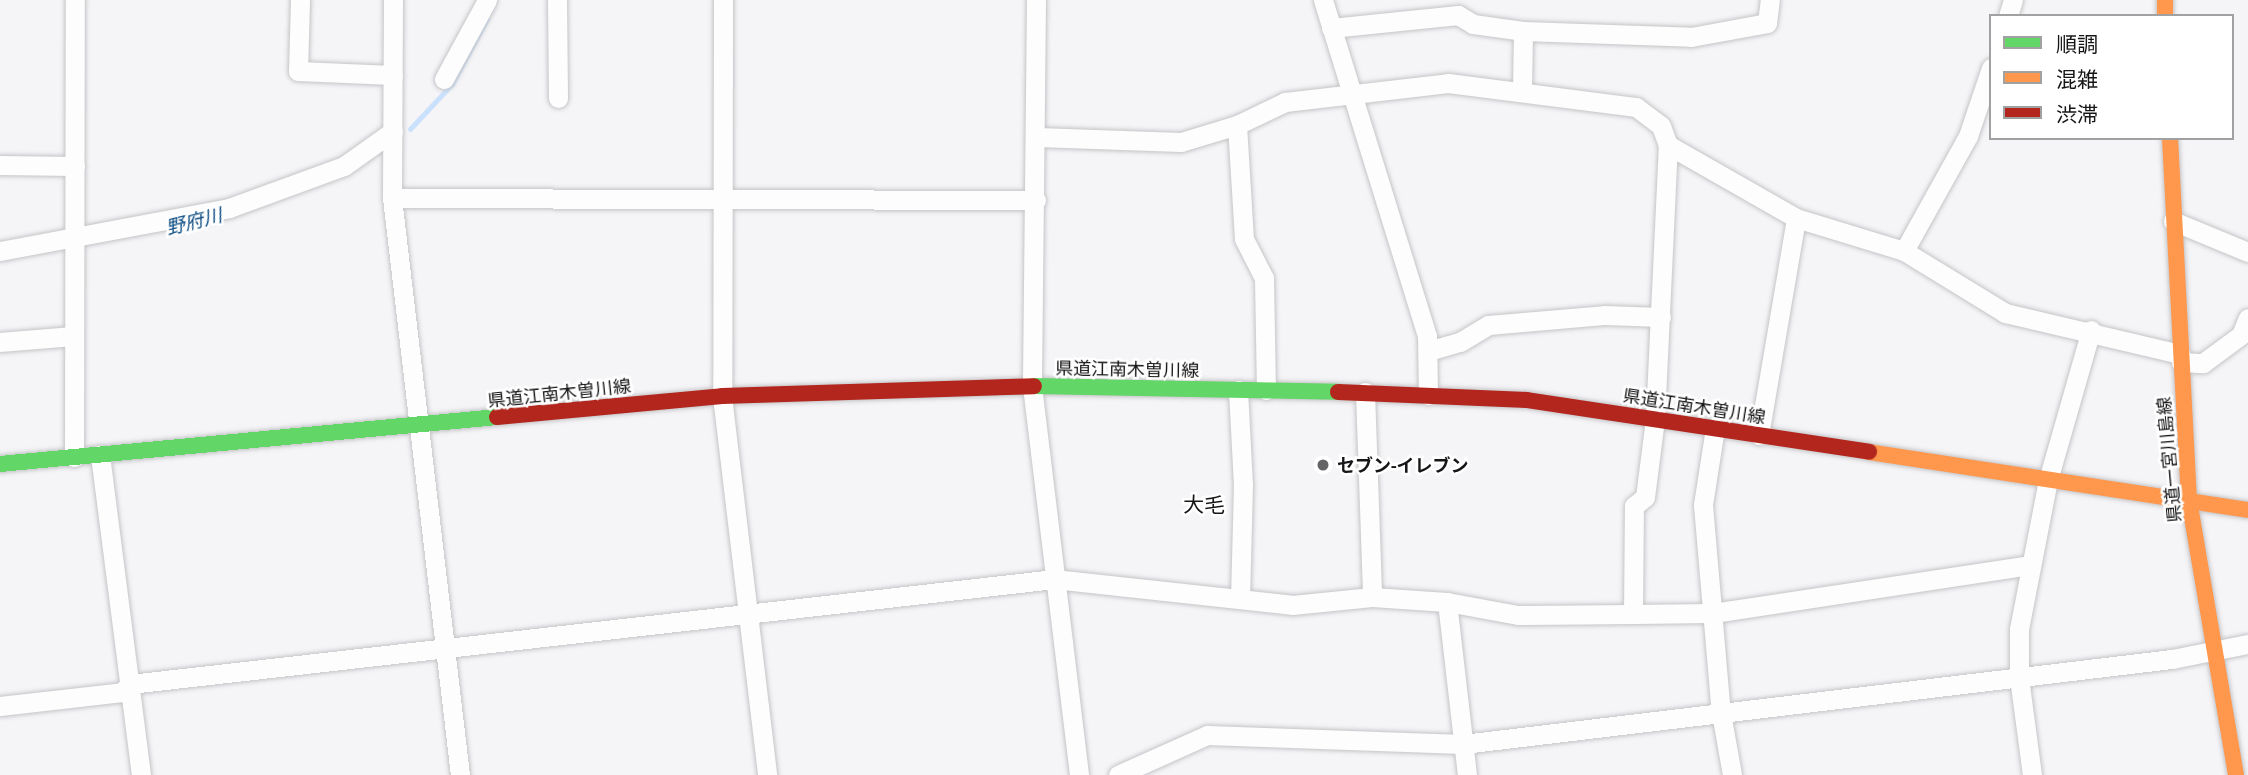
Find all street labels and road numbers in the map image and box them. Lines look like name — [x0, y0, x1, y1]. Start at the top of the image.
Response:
street label: 県道江南木曽川線 — [1055, 357, 1199, 381]
street label: 県道江南木曽川線 — [486, 375, 632, 411]
street label: 県道江南木曽川線 — [1621, 384, 1767, 428]
street label: 県道一宮川島線 — [2153, 396, 2185, 524]

